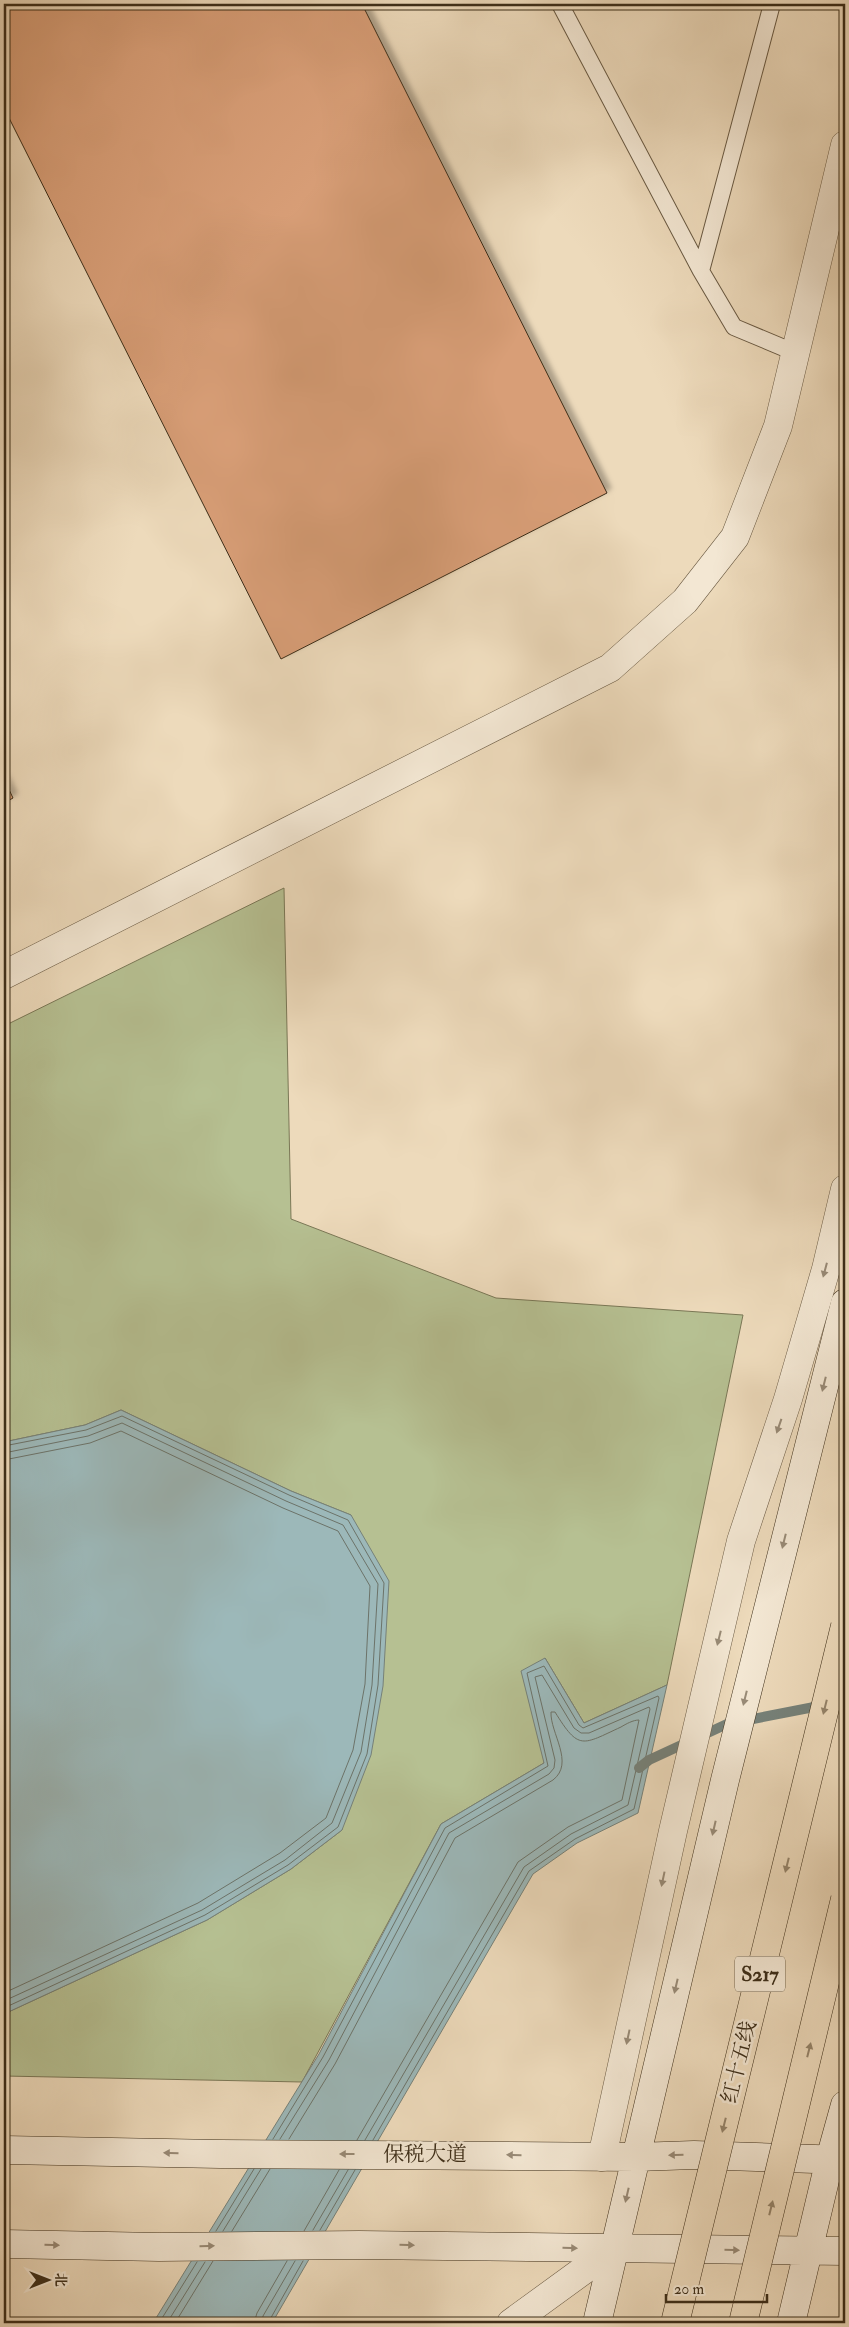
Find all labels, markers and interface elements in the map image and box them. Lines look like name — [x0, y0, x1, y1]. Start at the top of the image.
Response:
one-way arrow — [821, 1263, 829, 1278]
one-way arrow — [820, 1376, 828, 1391]
one-way arrow — [774, 1418, 782, 1433]
one-way arrow — [780, 1534, 788, 1549]
one-way arrow — [715, 1631, 723, 1646]
one-way arrow — [741, 1691, 749, 1706]
one-way arrow — [821, 1699, 829, 1714]
one-way arrow — [710, 1820, 718, 1835]
one-way arrow — [783, 1857, 791, 1872]
one-way arrow — [659, 1871, 667, 1886]
road number: S217 — [735, 1956, 785, 1992]
one-way arrow — [672, 1978, 680, 1994]
street label: 红十五线 — [716, 2018, 762, 2106]
one-way arrow — [624, 2030, 632, 2045]
one-way arrow — [805, 2042, 813, 2057]
one-way arrow — [720, 2117, 728, 2132]
street label: 保税大道 — [383, 2141, 467, 2168]
one-way arrow — [163, 2149, 179, 2157]
one-way arrow — [338, 2150, 354, 2158]
one-way arrow — [506, 2151, 522, 2159]
one-way arrow — [668, 2152, 684, 2160]
one-way arrow — [623, 2188, 631, 2203]
one-way arrow — [767, 2200, 775, 2215]
one-way arrow — [45, 2241, 61, 2249]
one-way arrow — [400, 2241, 416, 2249]
one-way arrow — [200, 2242, 216, 2250]
one-way arrow — [562, 2244, 578, 2252]
one-way arrow — [725, 2246, 741, 2254]
north arrow — [22, 2254, 72, 2304]
scale bar — [666, 2272, 768, 2304]
text: 北 — [52, 2273, 69, 2287]
text: 20 m — [674, 2280, 704, 2299]

